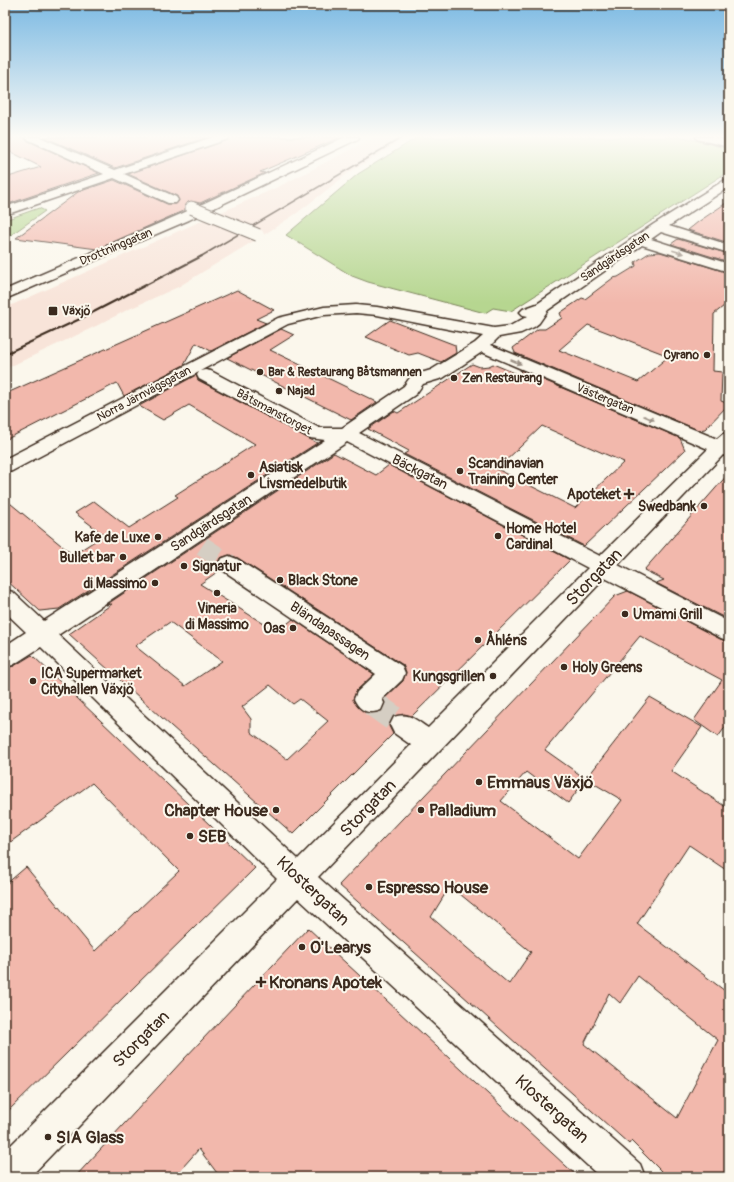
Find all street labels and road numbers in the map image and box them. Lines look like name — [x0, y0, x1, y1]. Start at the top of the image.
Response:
street label: Drottninggatan — [77, 225, 155, 269]
street label: Sandgärdsgatan — [578, 228, 653, 286]
street label: Norra Järnvägsgatan — [94, 363, 194, 425]
street label: Västergatan — [574, 380, 636, 418]
street label: Båtsmanstorget — [234, 386, 314, 438]
street label: Bäckgatan — [389, 451, 451, 493]
street label: Sandgärdsgatan — [167, 490, 255, 556]
street label: Storgatan — [562, 544, 626, 610]
street label: Bländapassagen — [287, 598, 373, 664]
street label: Storgatan — [336, 775, 400, 841]
street label: Klostergatan — [272, 852, 354, 930]
street label: Storgatan — [108, 1006, 174, 1072]
street label: Klostergatan — [511, 1070, 593, 1148]

